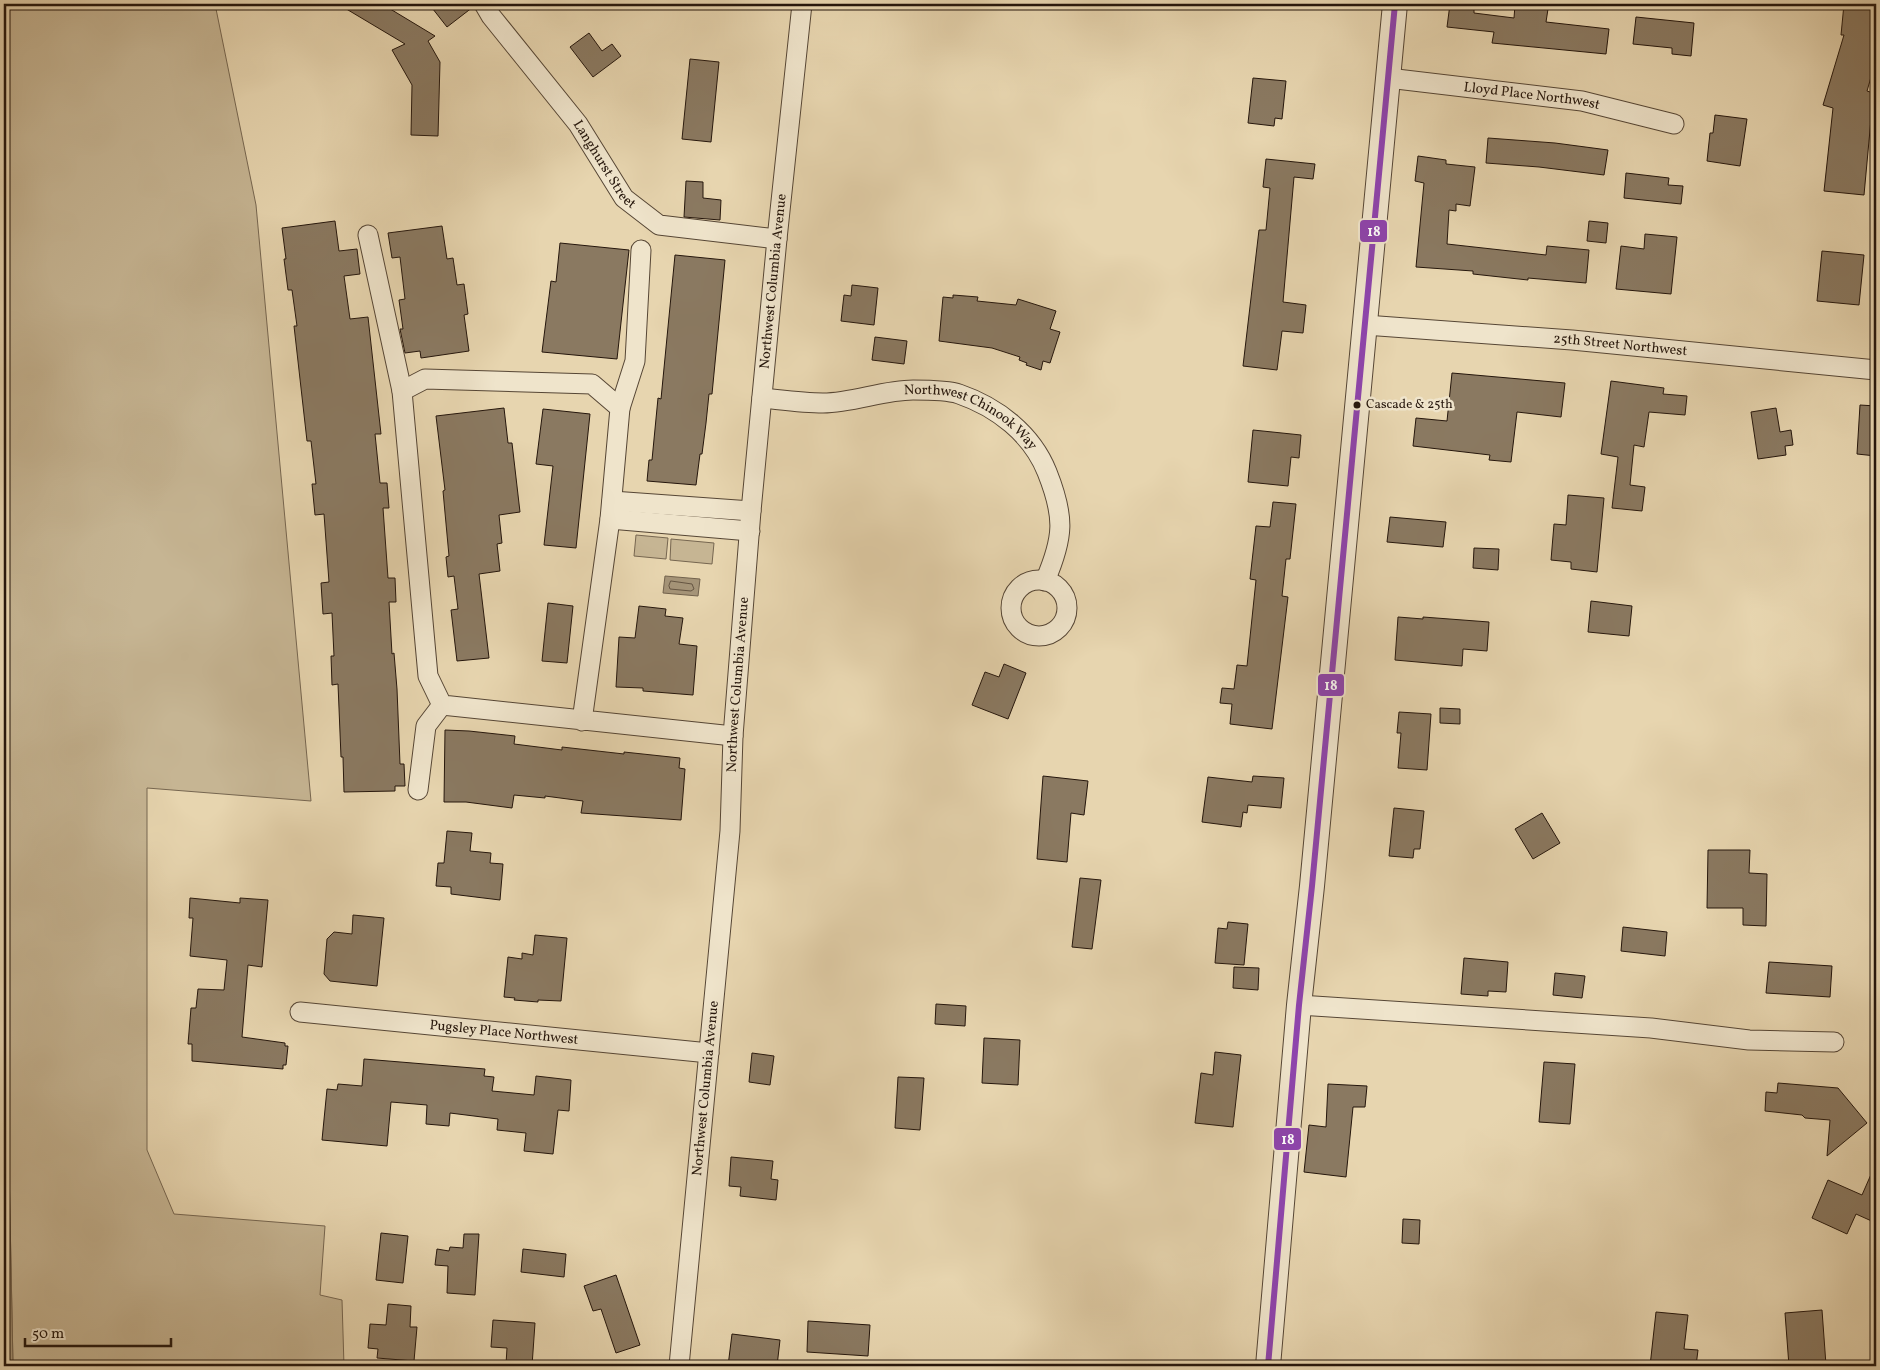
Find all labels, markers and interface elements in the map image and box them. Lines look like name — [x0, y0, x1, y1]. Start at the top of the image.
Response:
street label: Lloyd Place Northwest — [1463, 78, 1602, 115]
street label: Langhurst Street — [568, 116, 640, 213]
street label: Northwest Columbia Avenue — [755, 192, 791, 370]
line badge: 18 — [1359, 219, 1388, 243]
text: 18 — [1367, 223, 1381, 242]
street label: 25th Street Northwest — [1553, 329, 1688, 361]
street label: Northwest Chinook Way — [904, 380, 1042, 454]
place label: Cascade & 25th — [1366, 396, 1453, 414]
marker: Cascade & 25th — [1352, 400, 1362, 410]
street label: Northwest Columbia Avenue — [722, 596, 754, 773]
line badge: 18 — [1317, 673, 1345, 697]
text: 18 — [1324, 677, 1338, 696]
street label: Northwest Columbia Avenue — [688, 999, 723, 1177]
street label: Pugsley Place Northwest — [429, 1016, 579, 1049]
line badge: 18 — [1273, 1127, 1302, 1151]
text: 18 — [1281, 1131, 1295, 1150]
scale bar — [25, 1315, 171, 1347]
text: 50 m — [32, 1324, 64, 1345]

